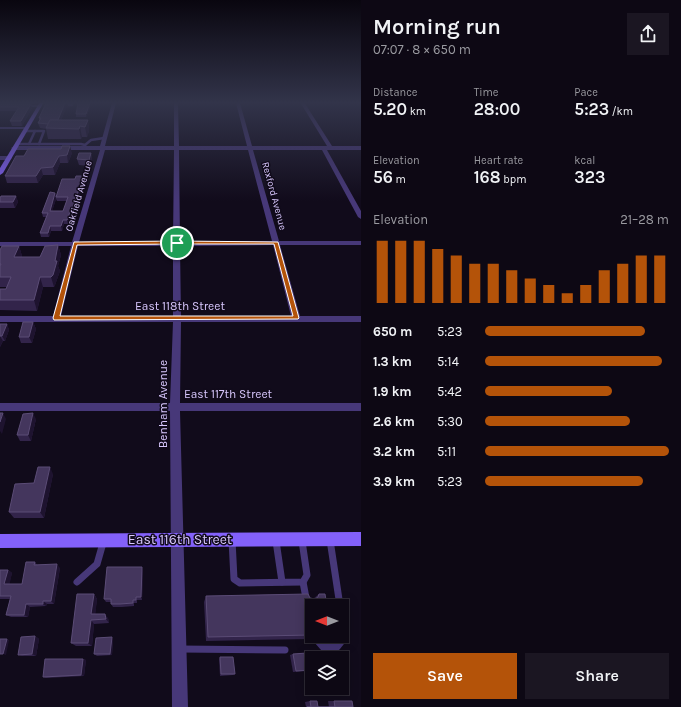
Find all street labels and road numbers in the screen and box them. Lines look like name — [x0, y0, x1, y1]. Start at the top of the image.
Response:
street label: Oakfield Avenue — [63, 159, 95, 233]
street label: Rexford Avenue — [259, 161, 289, 231]
street label: East 118th Street — [135, 299, 225, 313]
street label: Benham Avenue — [156, 360, 170, 448]
street label: East 117th Street — [184, 387, 273, 401]
street label: East 116th Street — [128, 531, 232, 548]

